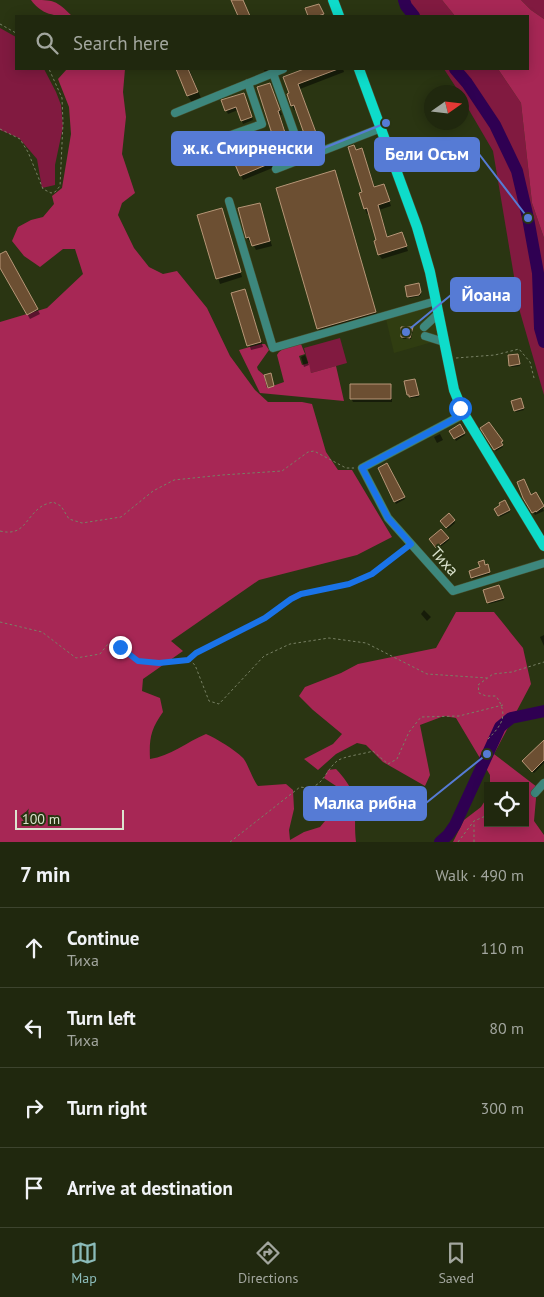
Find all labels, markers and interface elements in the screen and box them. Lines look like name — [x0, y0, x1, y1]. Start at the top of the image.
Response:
search box — [15, 15, 529, 70]
icon: search — [33, 29, 61, 57]
text: Search here — [73, 31, 169, 55]
north arrow — [424, 85, 469, 130]
callout: ж.к. Смирненски — [172, 132, 324, 165]
text: ж.к. Смирненски — [182, 136, 313, 159]
callout: Бели Осъм — [375, 138, 479, 171]
text: Бели Осъм — [385, 142, 469, 165]
callout: Йоана — [451, 278, 520, 311]
text: Йоана — [461, 283, 511, 306]
route start — [449, 397, 472, 420]
street label: Тиха — [427, 542, 463, 580]
route end — [109, 636, 132, 659]
map controls — [484, 782, 529, 827]
button: locate — [484, 782, 529, 827]
callout: Малка рибна — [304, 787, 426, 820]
text: Малка рибна — [314, 791, 416, 814]
scale bar — [15, 807, 124, 830]
text: 100 m — [22, 810, 60, 828]
text: 7 min — [20, 861, 70, 888]
text: Walk · 490 m — [435, 865, 524, 885]
text: Continue — [67, 926, 139, 950]
icon: ahead — [20, 934, 48, 962]
text: 110 m — [481, 938, 524, 958]
text: Тиха — [67, 950, 99, 970]
text: Turn left — [67, 1006, 136, 1030]
icon: left — [20, 1014, 48, 1042]
text: 80 m — [489, 1018, 524, 1038]
text: Тиха — [67, 1030, 99, 1050]
icon: right — [20, 1094, 48, 1122]
text: Turn right — [67, 1096, 147, 1120]
text: 300 m — [481, 1098, 524, 1118]
icon: arrive — [20, 1174, 48, 1202]
text: Arrive at destination — [67, 1176, 233, 1200]
tab: Map — [70, 1239, 98, 1287]
tab: Directions — [238, 1239, 298, 1287]
tab: Saved — [438, 1239, 474, 1287]

